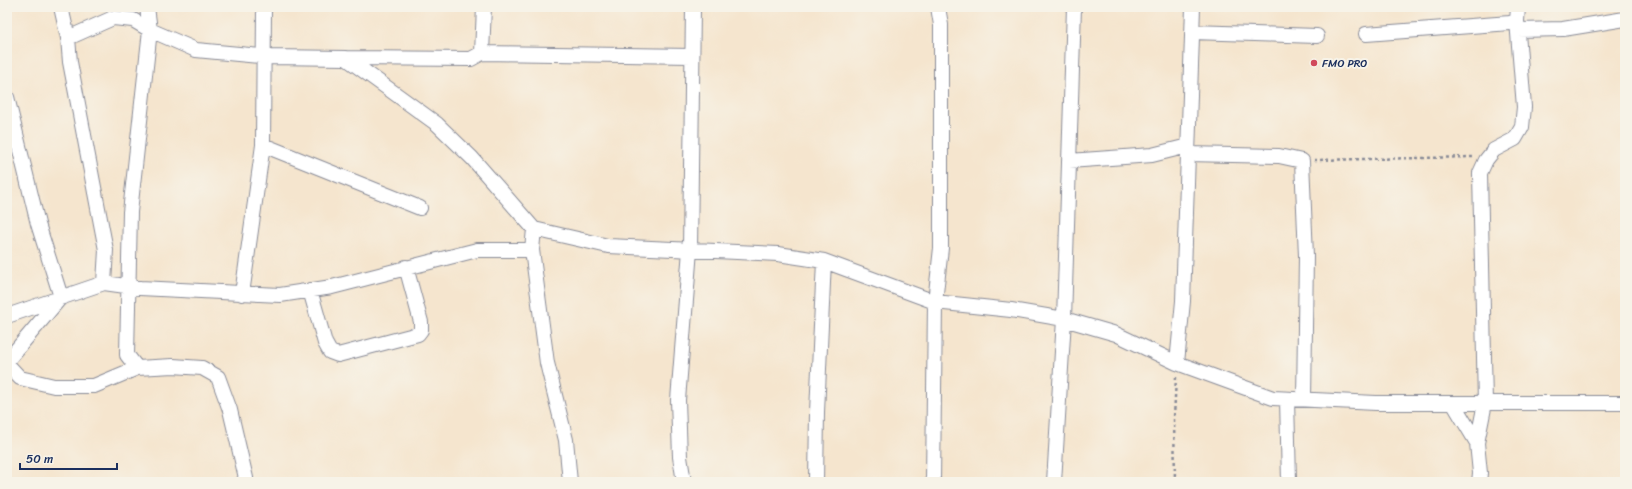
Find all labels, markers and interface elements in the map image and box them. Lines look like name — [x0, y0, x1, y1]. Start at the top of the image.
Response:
place label: FMO PRO — [1322, 54, 1368, 73]
marker: FMO PRO — [1309, 58, 1319, 68]
scale bar — [20, 445, 117, 471]
text: 50 m — [26, 448, 53, 470]

